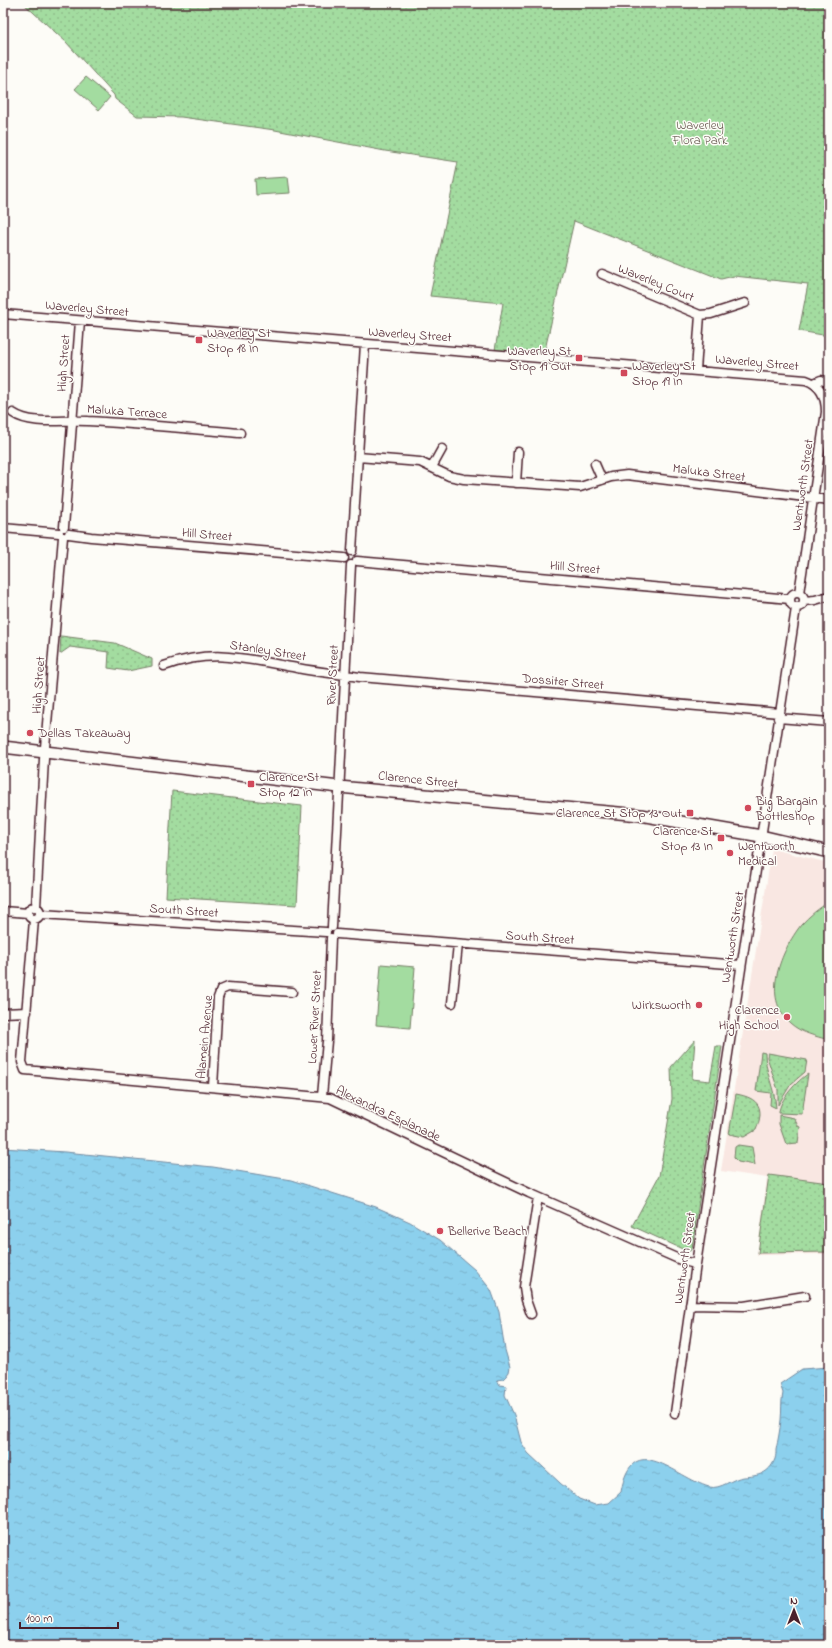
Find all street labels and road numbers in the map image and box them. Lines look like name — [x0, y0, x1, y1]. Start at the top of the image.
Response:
street label: Waverley Court — [615, 259, 697, 308]
street label: Waverley Street — [44, 296, 130, 323]
street label: Waverley Street — [368, 323, 453, 348]
street label: High Street — [53, 333, 77, 392]
street label: Waverley Street — [714, 350, 800, 377]
street label: Maluka Terrace — [86, 400, 168, 424]
street label: Wentworth Street — [787, 437, 819, 532]
street label: Maluka Street — [672, 459, 747, 487]
street label: Hill Street — [181, 523, 233, 547]
street label: Hill Street — [549, 556, 601, 580]
street label: Stanley Street — [228, 636, 308, 668]
street label: River Street — [322, 644, 344, 706]
street label: High Street — [28, 655, 52, 714]
street label: Dossiter Street — [520, 669, 605, 695]
street label: Clarence Street — [377, 766, 460, 794]
street label: Wentworth Street — [716, 889, 750, 984]
street label: South Street — [149, 899, 220, 923]
street label: South Street — [505, 926, 576, 950]
street label: Lower River Street — [303, 969, 327, 1064]
street label: Alamein Avenue — [192, 994, 218, 1080]
street label: Alexandra Esplanade — [332, 1081, 444, 1147]
street label: Wentworth Street — [669, 1210, 701, 1305]

